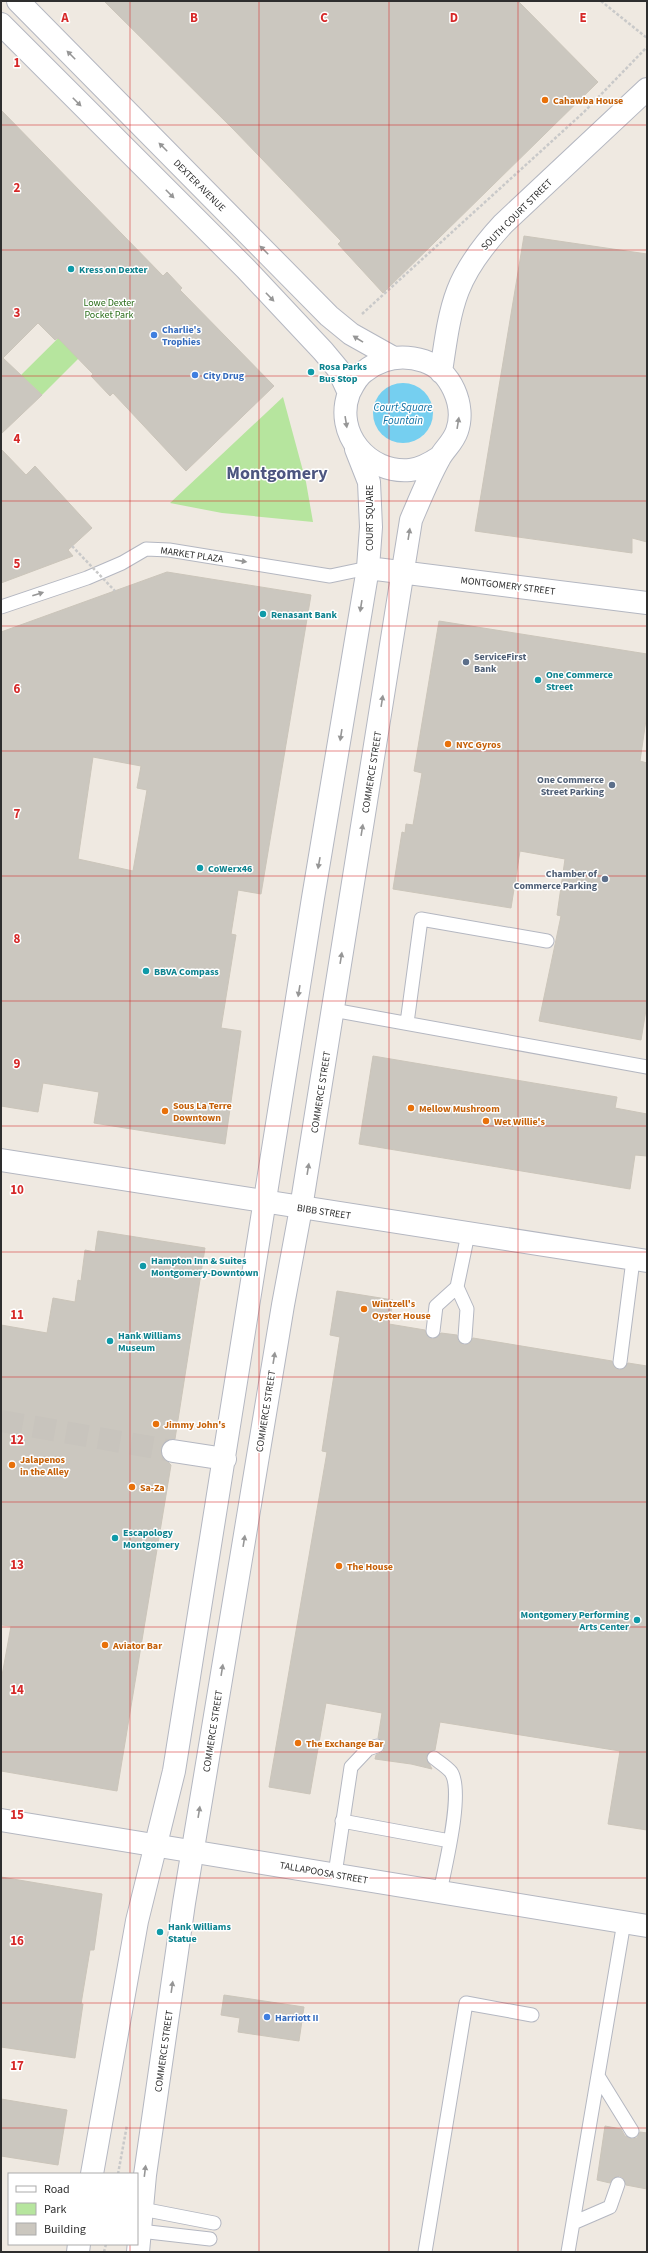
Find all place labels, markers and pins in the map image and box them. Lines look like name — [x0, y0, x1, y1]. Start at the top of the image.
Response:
place label: Cahawba House — [553, 94, 623, 108]
marker: Cahawba House — [540, 95, 550, 105]
place label: Kress on Dexter — [79, 263, 147, 277]
marker: Kress on Dexter — [66, 264, 76, 274]
place label: Charlie's Trophies — [162, 323, 201, 349]
marker: Charlie's Trophies — [149, 330, 159, 340]
place label: Rosa Parks Bus Stop — [319, 360, 368, 386]
marker: Rosa Parks Bus Stop — [306, 367, 316, 377]
place label: City Drug — [203, 369, 245, 383]
marker: City Drug — [190, 370, 200, 380]
place label: Renasant Bank — [271, 608, 337, 622]
marker: Renasant Bank — [258, 609, 268, 619]
place label: ServiceFirst Bank — [474, 650, 526, 676]
marker: ServiceFirst Bank — [461, 657, 471, 667]
place label: One Commerce Street — [546, 668, 613, 694]
marker: One Commerce Street — [533, 675, 543, 685]
place label: NYC Gyros — [456, 738, 502, 752]
marker: NYC Gyros — [443, 739, 453, 749]
place label: One Commerce Street Parking — [537, 773, 605, 799]
marker: One Commerce Street Parking — [607, 780, 617, 790]
place label: CoWerx46 — [208, 862, 252, 876]
marker: CoWerx46 — [195, 863, 205, 873]
place label: Chamber of Commerce Parking — [514, 867, 598, 893]
marker: Chamber of Commerce Parking — [600, 874, 610, 884]
place label: BBVA Compass — [154, 965, 219, 979]
marker: BBVA Compass — [141, 966, 151, 976]
place label: Sous La Terre Downtown — [173, 1099, 232, 1125]
place label: Mellow Mushroom — [419, 1102, 500, 1116]
marker: Mellow Mushroom — [406, 1103, 416, 1113]
marker: Sous La Terre Downtown — [160, 1106, 170, 1116]
place label: Wet Willie's — [494, 1115, 545, 1129]
marker: Wet Willie's — [481, 1116, 491, 1126]
place label: Hampton Inn & Suites Montgomery-Downtown — [151, 1254, 259, 1280]
marker: Hampton Inn & Suites Montgomery-Downtown — [138, 1261, 148, 1271]
place label: Wintzell's Oyster House — [372, 1297, 431, 1323]
marker: Wintzell's Oyster House — [359, 1304, 369, 1314]
place label: Hank Williams Museum — [118, 1329, 181, 1355]
marker: Hank Williams Museum — [105, 1336, 115, 1346]
place label: Jimmy John's — [164, 1418, 226, 1432]
marker: Jimmy John's — [151, 1419, 161, 1429]
place label: Jalapenos in the Alley — [20, 1453, 70, 1479]
marker: Jalapenos in the Alley — [7, 1460, 17, 1470]
place label: Sa-Za — [140, 1481, 165, 1495]
marker: Sa-Za — [127, 1482, 137, 1492]
place label: Escapology Montgomery — [123, 1526, 180, 1552]
marker: Escapology Montgomery — [110, 1533, 120, 1543]
place label: The House — [347, 1560, 393, 1574]
marker: The House — [334, 1561, 344, 1571]
place label: Montgomery Performing Arts Center — [521, 1608, 630, 1634]
marker: Montgomery Performing Arts Center — [632, 1615, 642, 1625]
place label: Aviator Bar — [112, 1639, 162, 1653]
marker: Aviator Bar — [100, 1640, 110, 1650]
place label: The Exchange Bar — [306, 1737, 383, 1751]
marker: The Exchange Bar — [293, 1738, 303, 1748]
place label: Hank Williams Statue — [168, 1920, 231, 1946]
marker: Hank Williams Statue — [155, 1927, 165, 1937]
place label: Harriott II — [275, 2011, 319, 2025]
marker: Harriott II — [262, 2012, 272, 2022]

